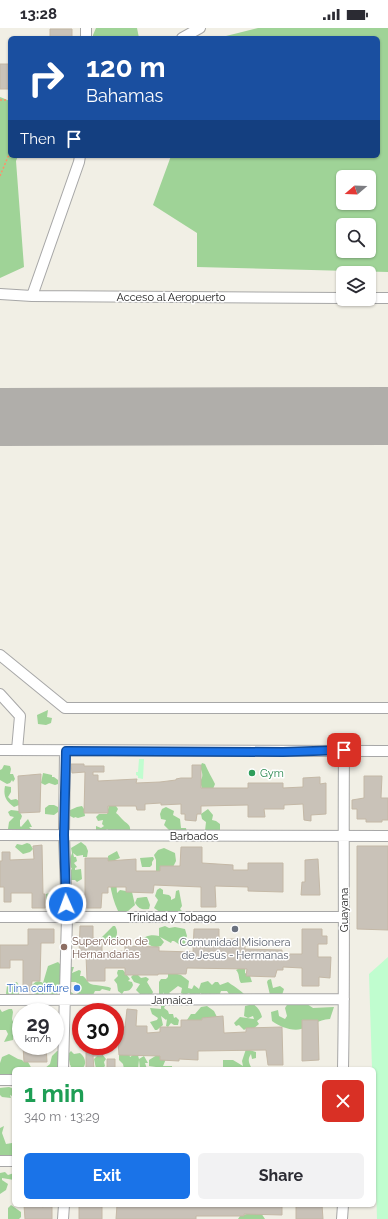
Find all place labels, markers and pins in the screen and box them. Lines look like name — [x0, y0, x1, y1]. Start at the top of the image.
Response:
pin — [327, 733, 361, 767]
place label: Gym — [260, 767, 284, 780]
marker: Gym — [247, 768, 257, 778]
marker: Comunidad Misionera de Jesús - Hermanas — [230, 924, 240, 934]
place label: Supervicion de Hernandarias — [72, 935, 149, 961]
place label: Comunidad Misionera de Jesús - Hermanas — [179, 936, 291, 962]
marker: Supervicion de Hernandarias — [59, 942, 69, 952]
place label: Tina coiffure — [7, 982, 70, 995]
marker: Tina coiffure — [72, 983, 82, 993]

